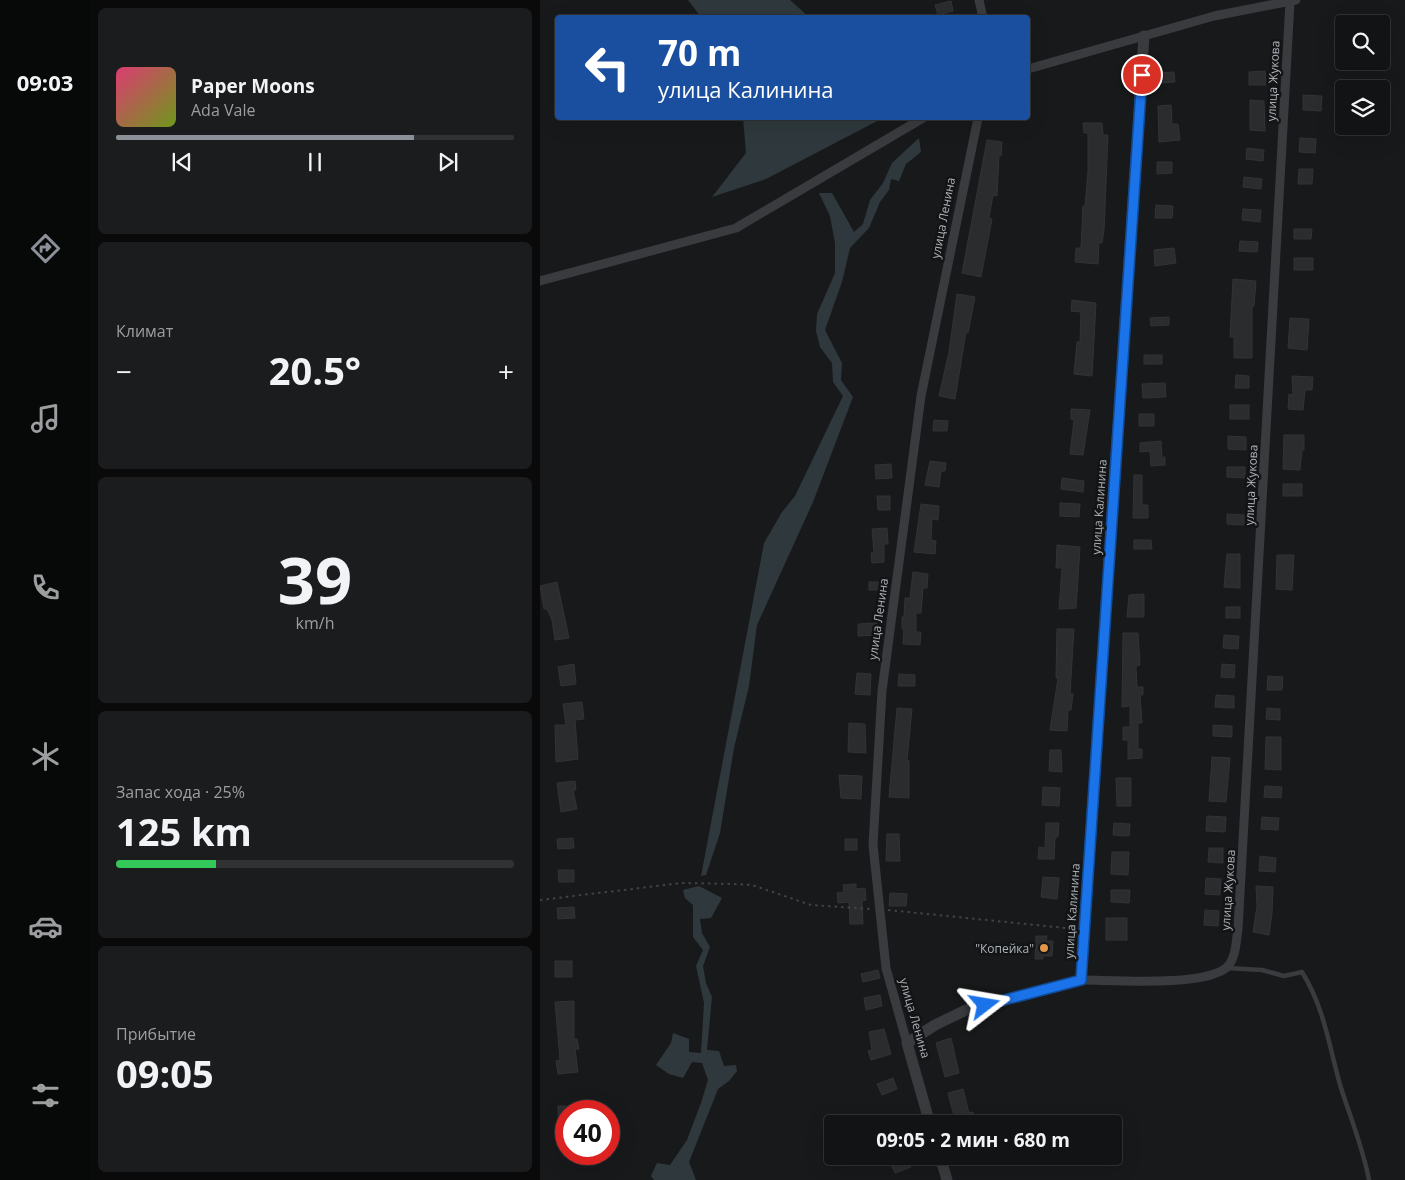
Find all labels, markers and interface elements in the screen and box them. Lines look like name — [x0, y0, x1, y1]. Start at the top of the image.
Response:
map controls — [1335, 15, 1390, 135]
button: search — [1335, 15, 1390, 70]
text: 70 m — [658, 29, 741, 76]
icon: left — [575, 35, 640, 100]
street label: улица Жукова — [1262, 40, 1284, 122]
pin — [1121, 54, 1163, 96]
icon: arrive — [1128, 61, 1156, 89]
text: 09:03 — [17, 67, 73, 97]
text: Paper Moons — [191, 73, 315, 99]
text: улица Калинина — [658, 74, 834, 104]
button: layers — [1335, 80, 1390, 135]
text: Ada Vale — [191, 99, 255, 121]
icon: previous — [168, 148, 196, 176]
icon: pause — [301, 148, 329, 176]
icon: next — [434, 148, 462, 176]
street label: улица Ленина — [927, 176, 959, 260]
icon: directions — [28, 231, 63, 266]
text: Климат — [116, 320, 173, 342]
text: 20.5° — [269, 344, 361, 396]
text: − — [116, 352, 132, 390]
text: + — [498, 352, 514, 390]
icon: music — [28, 401, 63, 436]
street label: улица Жукова — [1240, 444, 1262, 526]
street label: улица Калинина — [1087, 459, 1111, 555]
text: 39 — [278, 535, 352, 623]
icon: phone — [28, 570, 63, 605]
street label: улица Ленина — [864, 577, 892, 661]
text: km/h — [296, 612, 334, 634]
icon: climate — [28, 739, 63, 774]
text: Запас хода · 25% — [116, 781, 245, 803]
text: 125 km — [116, 805, 252, 857]
street label: улица Жукова — [1217, 849, 1239, 931]
street label: улица Калинина — [1060, 863, 1084, 959]
icon: car — [28, 909, 63, 944]
place label: "Копейка" — [975, 940, 1034, 957]
marker: "Копейка" — [1038, 942, 1050, 954]
street label: улица Ленина — [895, 976, 935, 1060]
position arrow — [958, 978, 1010, 1030]
text: Прибытие — [116, 1023, 196, 1045]
text: 09:05 — [116, 1047, 214, 1099]
icon: filters — [28, 1078, 63, 1113]
speed limit sign: 40 — [555, 1100, 620, 1165]
text: 09:05 · 2 мин · 680 m — [876, 1127, 1070, 1153]

